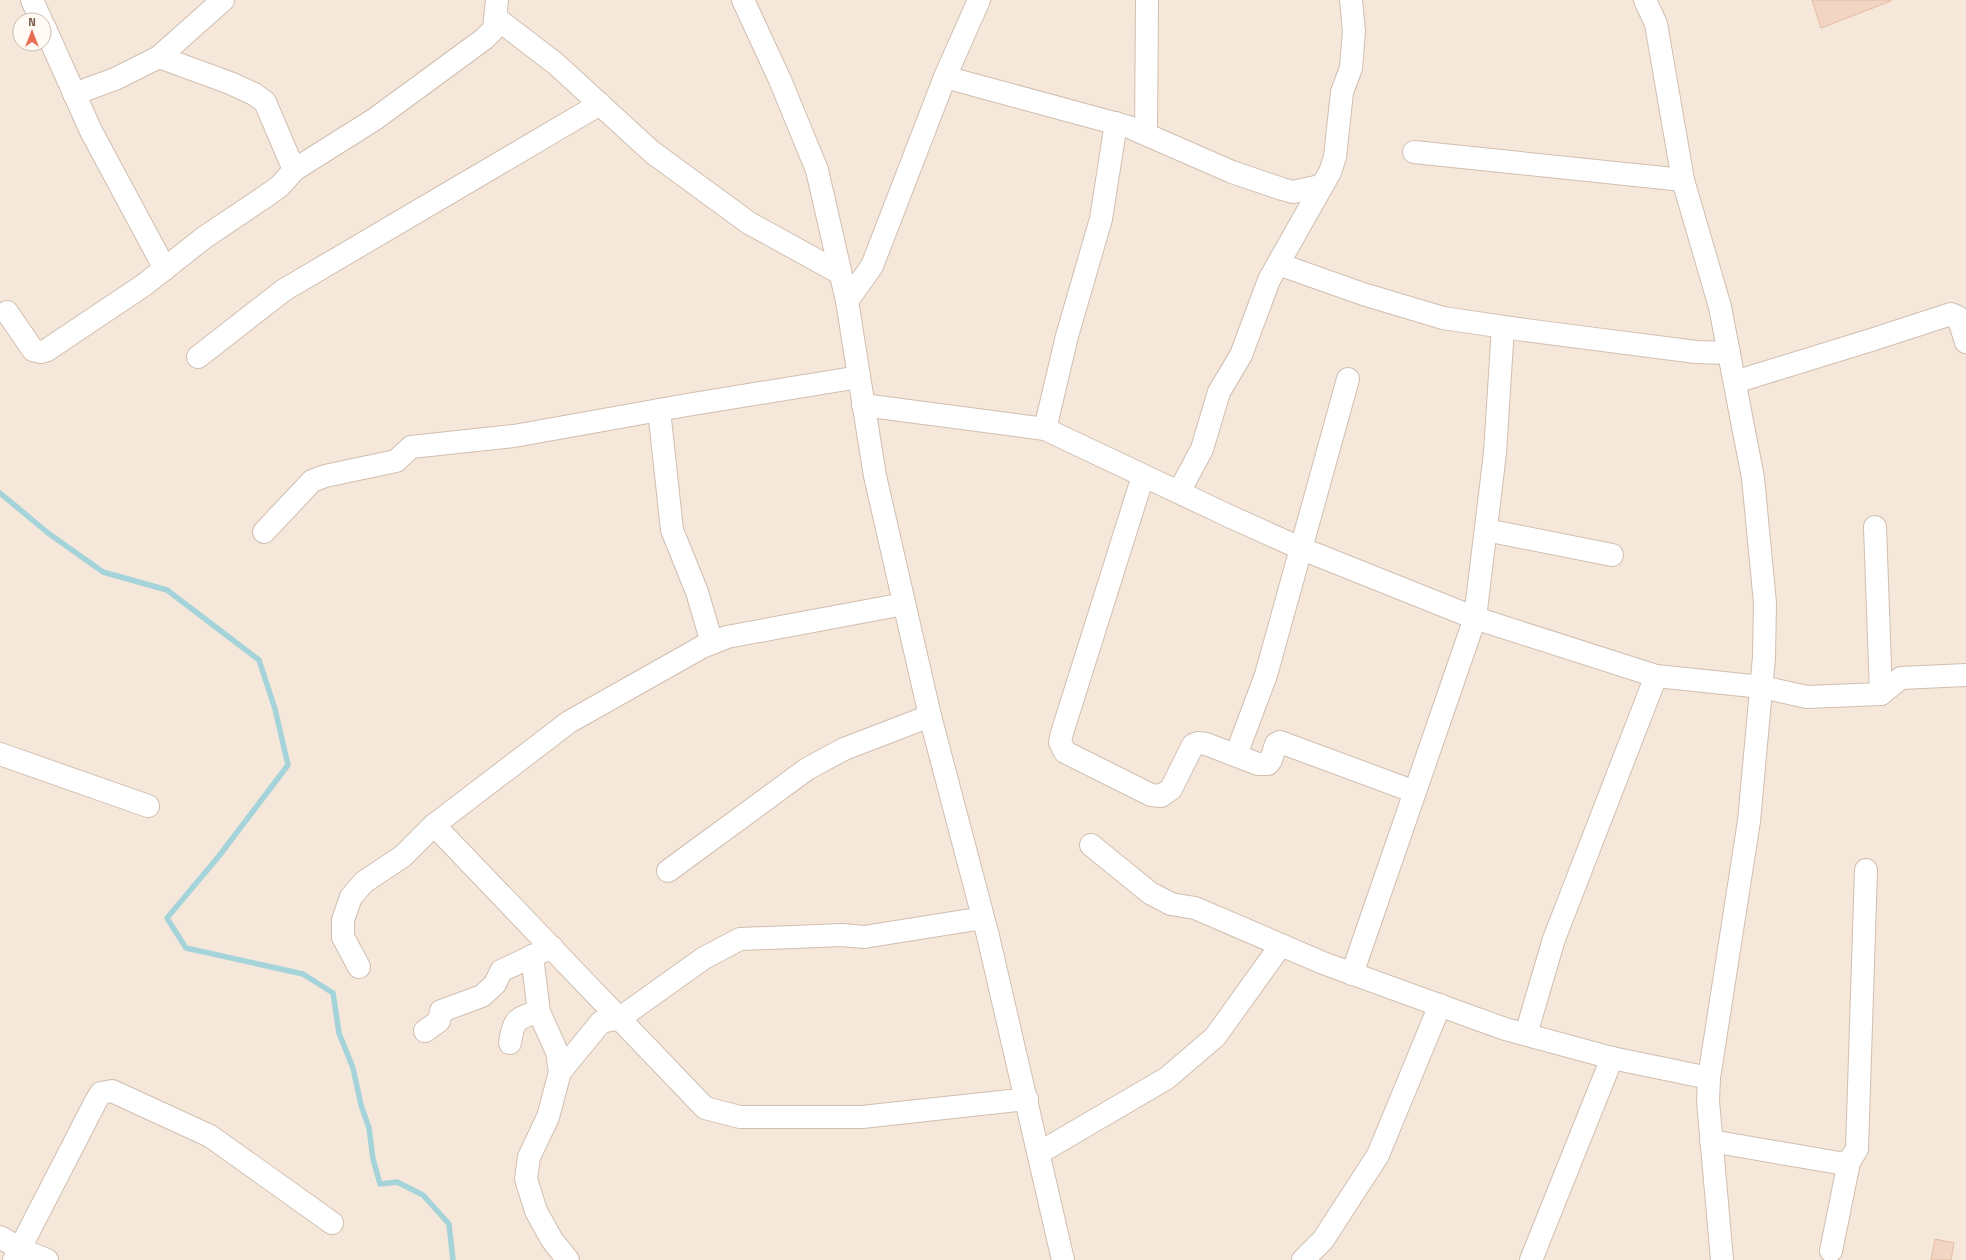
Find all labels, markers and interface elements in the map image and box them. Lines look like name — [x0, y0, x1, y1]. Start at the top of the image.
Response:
north arrow — [12, 12, 52, 52]
text: N — [28, 14, 36, 30]

